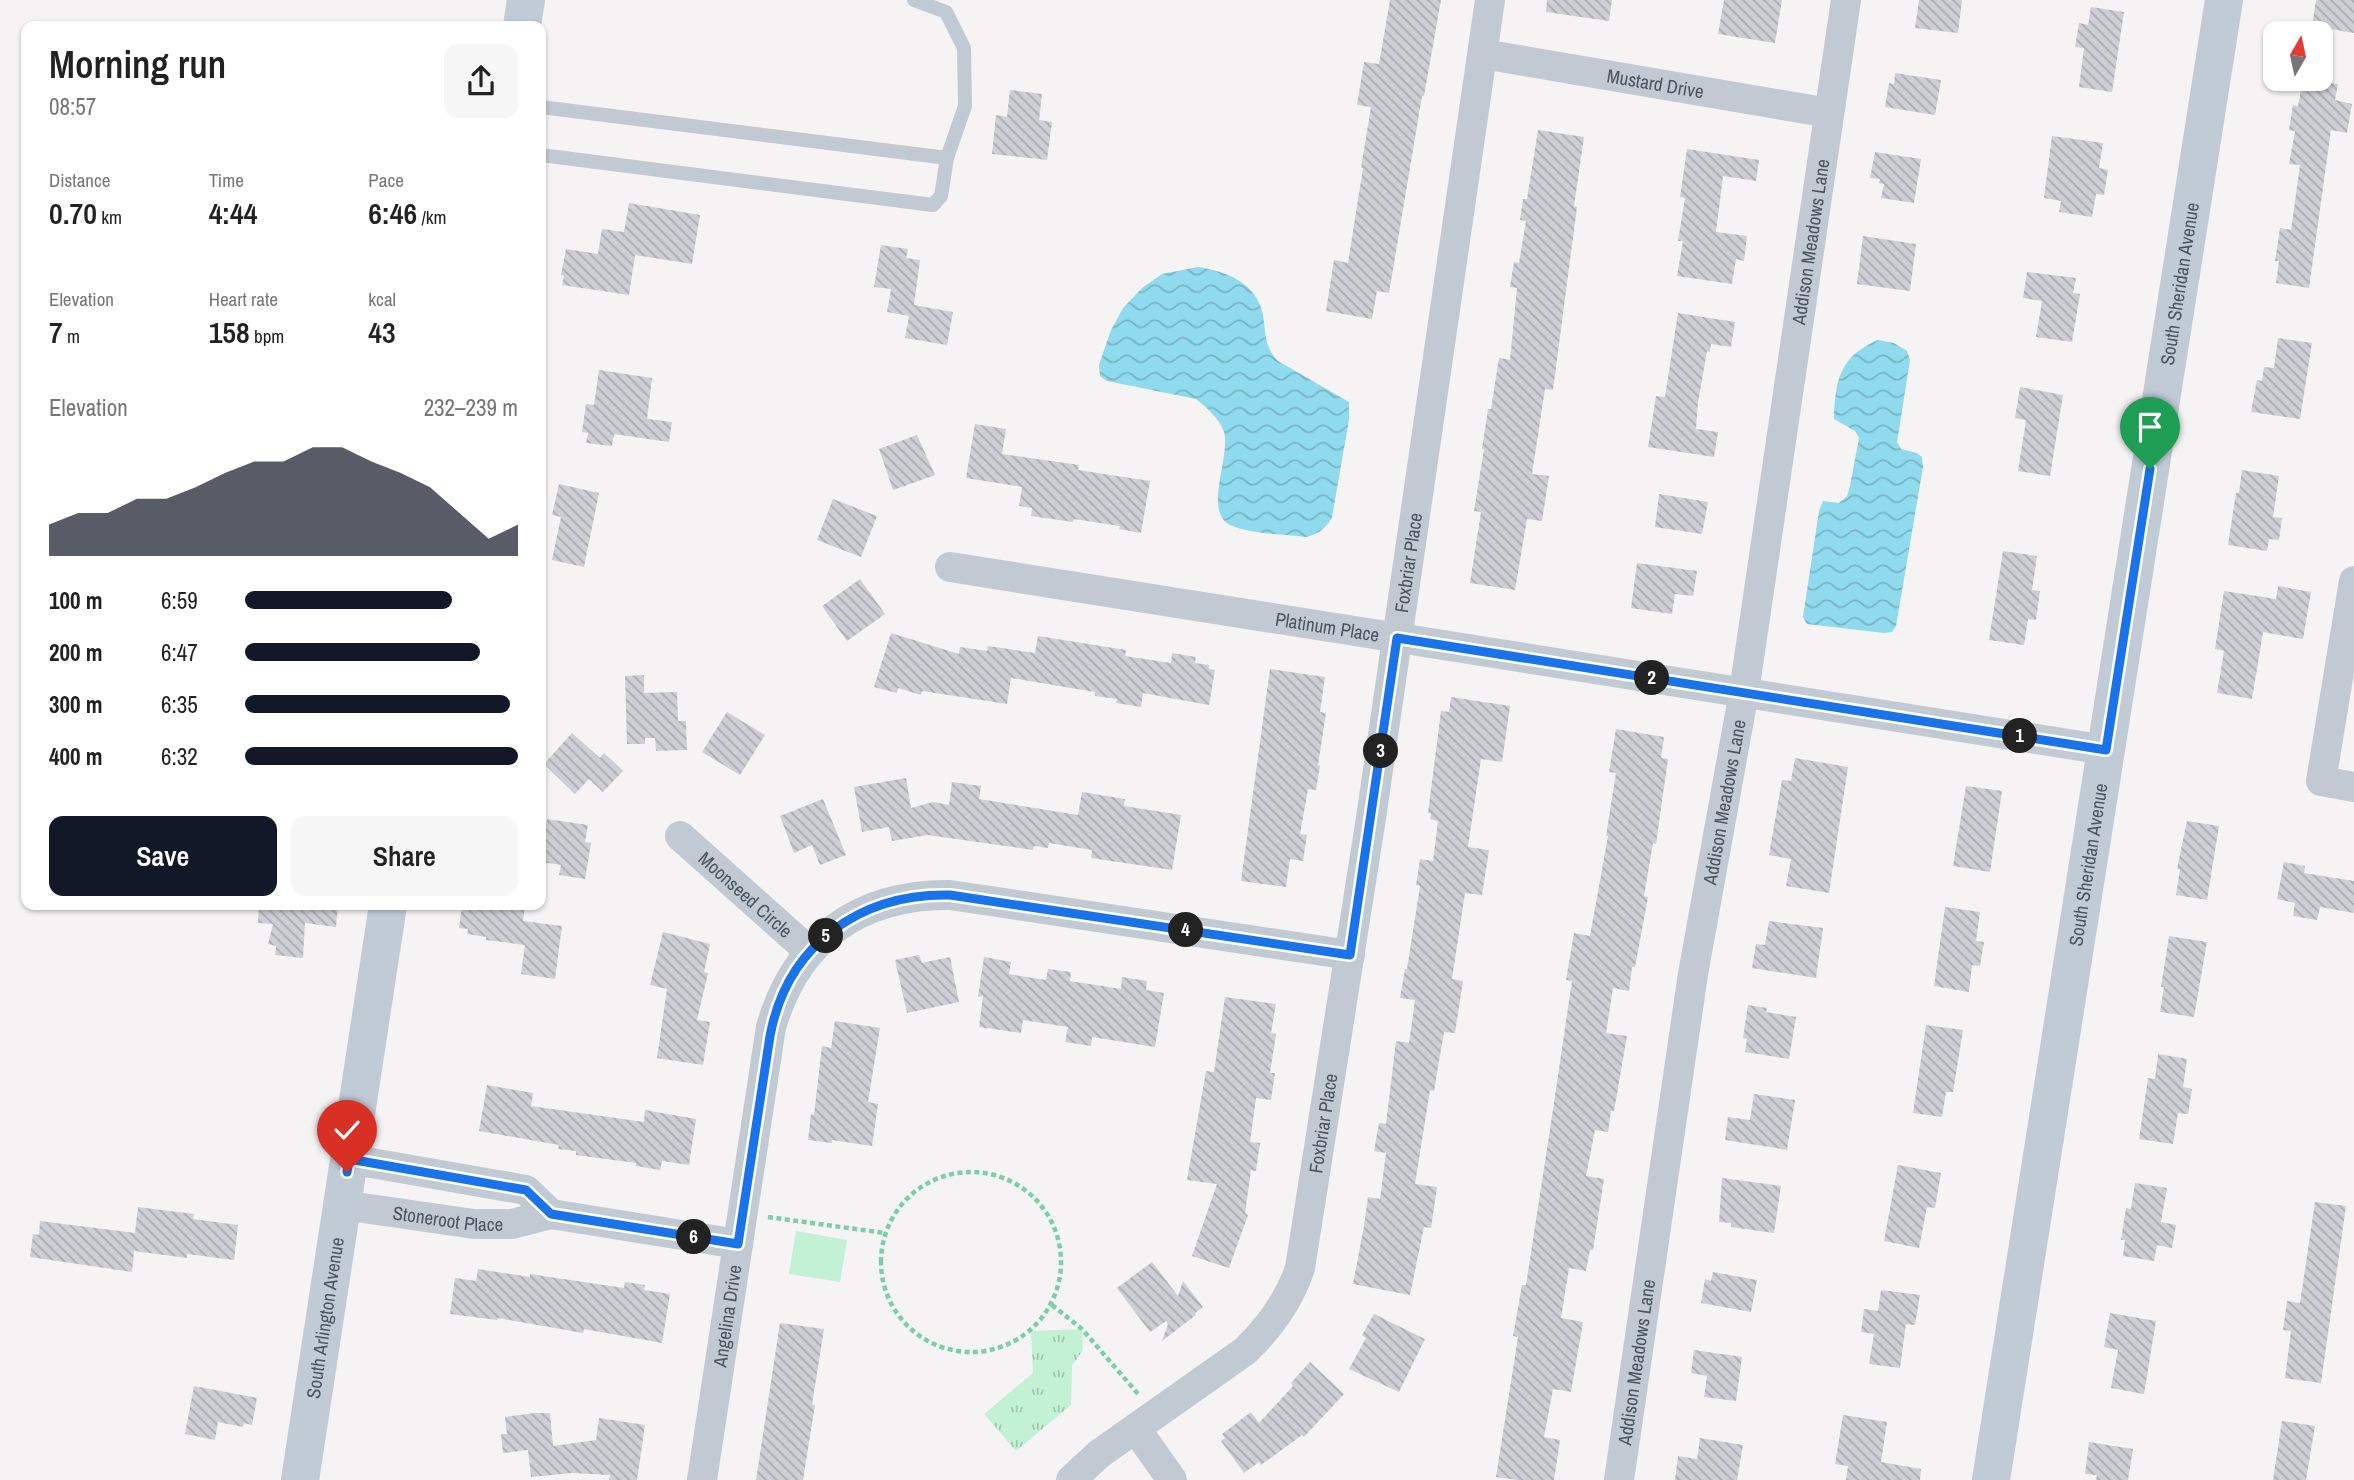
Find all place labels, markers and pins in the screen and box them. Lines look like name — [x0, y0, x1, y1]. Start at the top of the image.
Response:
pin — [2120, 397, 2180, 469]
pin: 2 — [1634, 660, 1670, 696]
pin: 1 — [2002, 718, 2038, 754]
pin: 3 — [1364, 734, 1398, 768]
pin: 4 — [1168, 912, 1204, 948]
pin: 5 — [808, 918, 844, 954]
pin — [317, 1100, 377, 1172]
pin: 6 — [676, 1220, 712, 1254]

